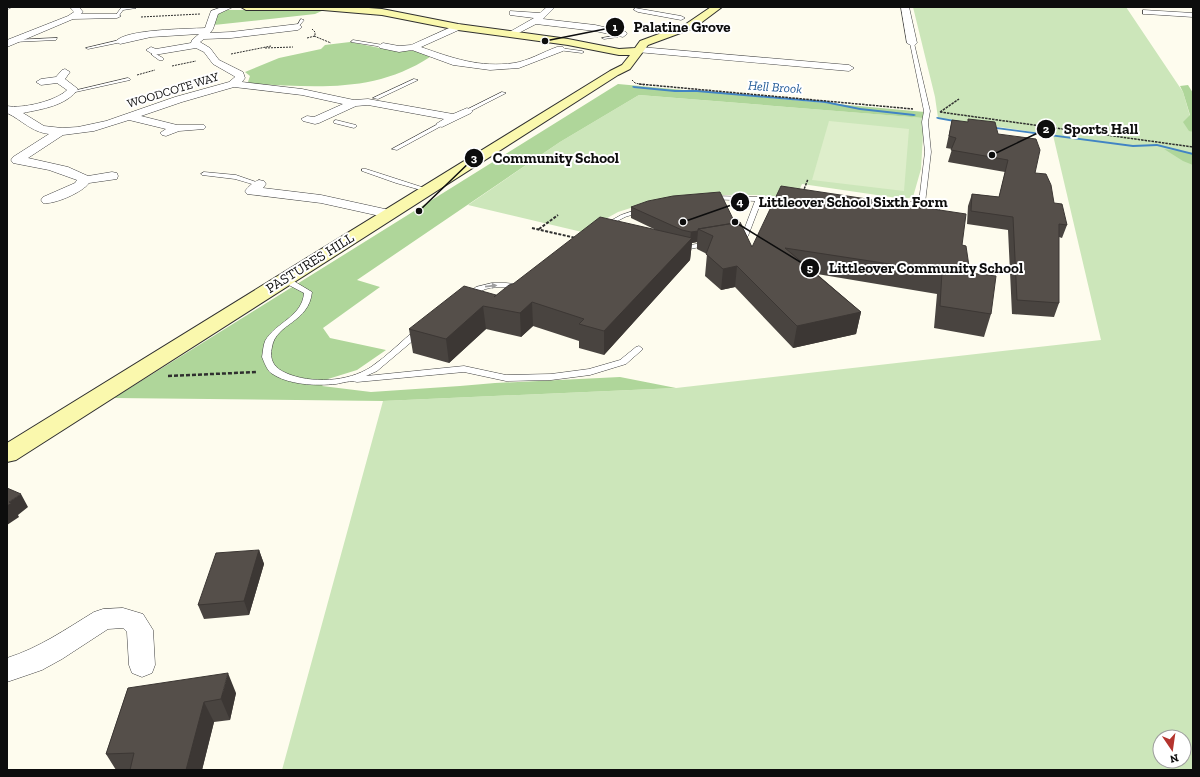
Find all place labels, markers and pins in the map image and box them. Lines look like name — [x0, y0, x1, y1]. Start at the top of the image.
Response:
callout: Palatine Grove — [605, 14, 738, 41]
callout: Sports Hall — [1036, 116, 1146, 143]
callout: Community School — [464, 144, 627, 171]
callout: Littleover School Sixth Form — [730, 188, 955, 215]
callout: Littleover Community School — [800, 254, 1031, 281]

